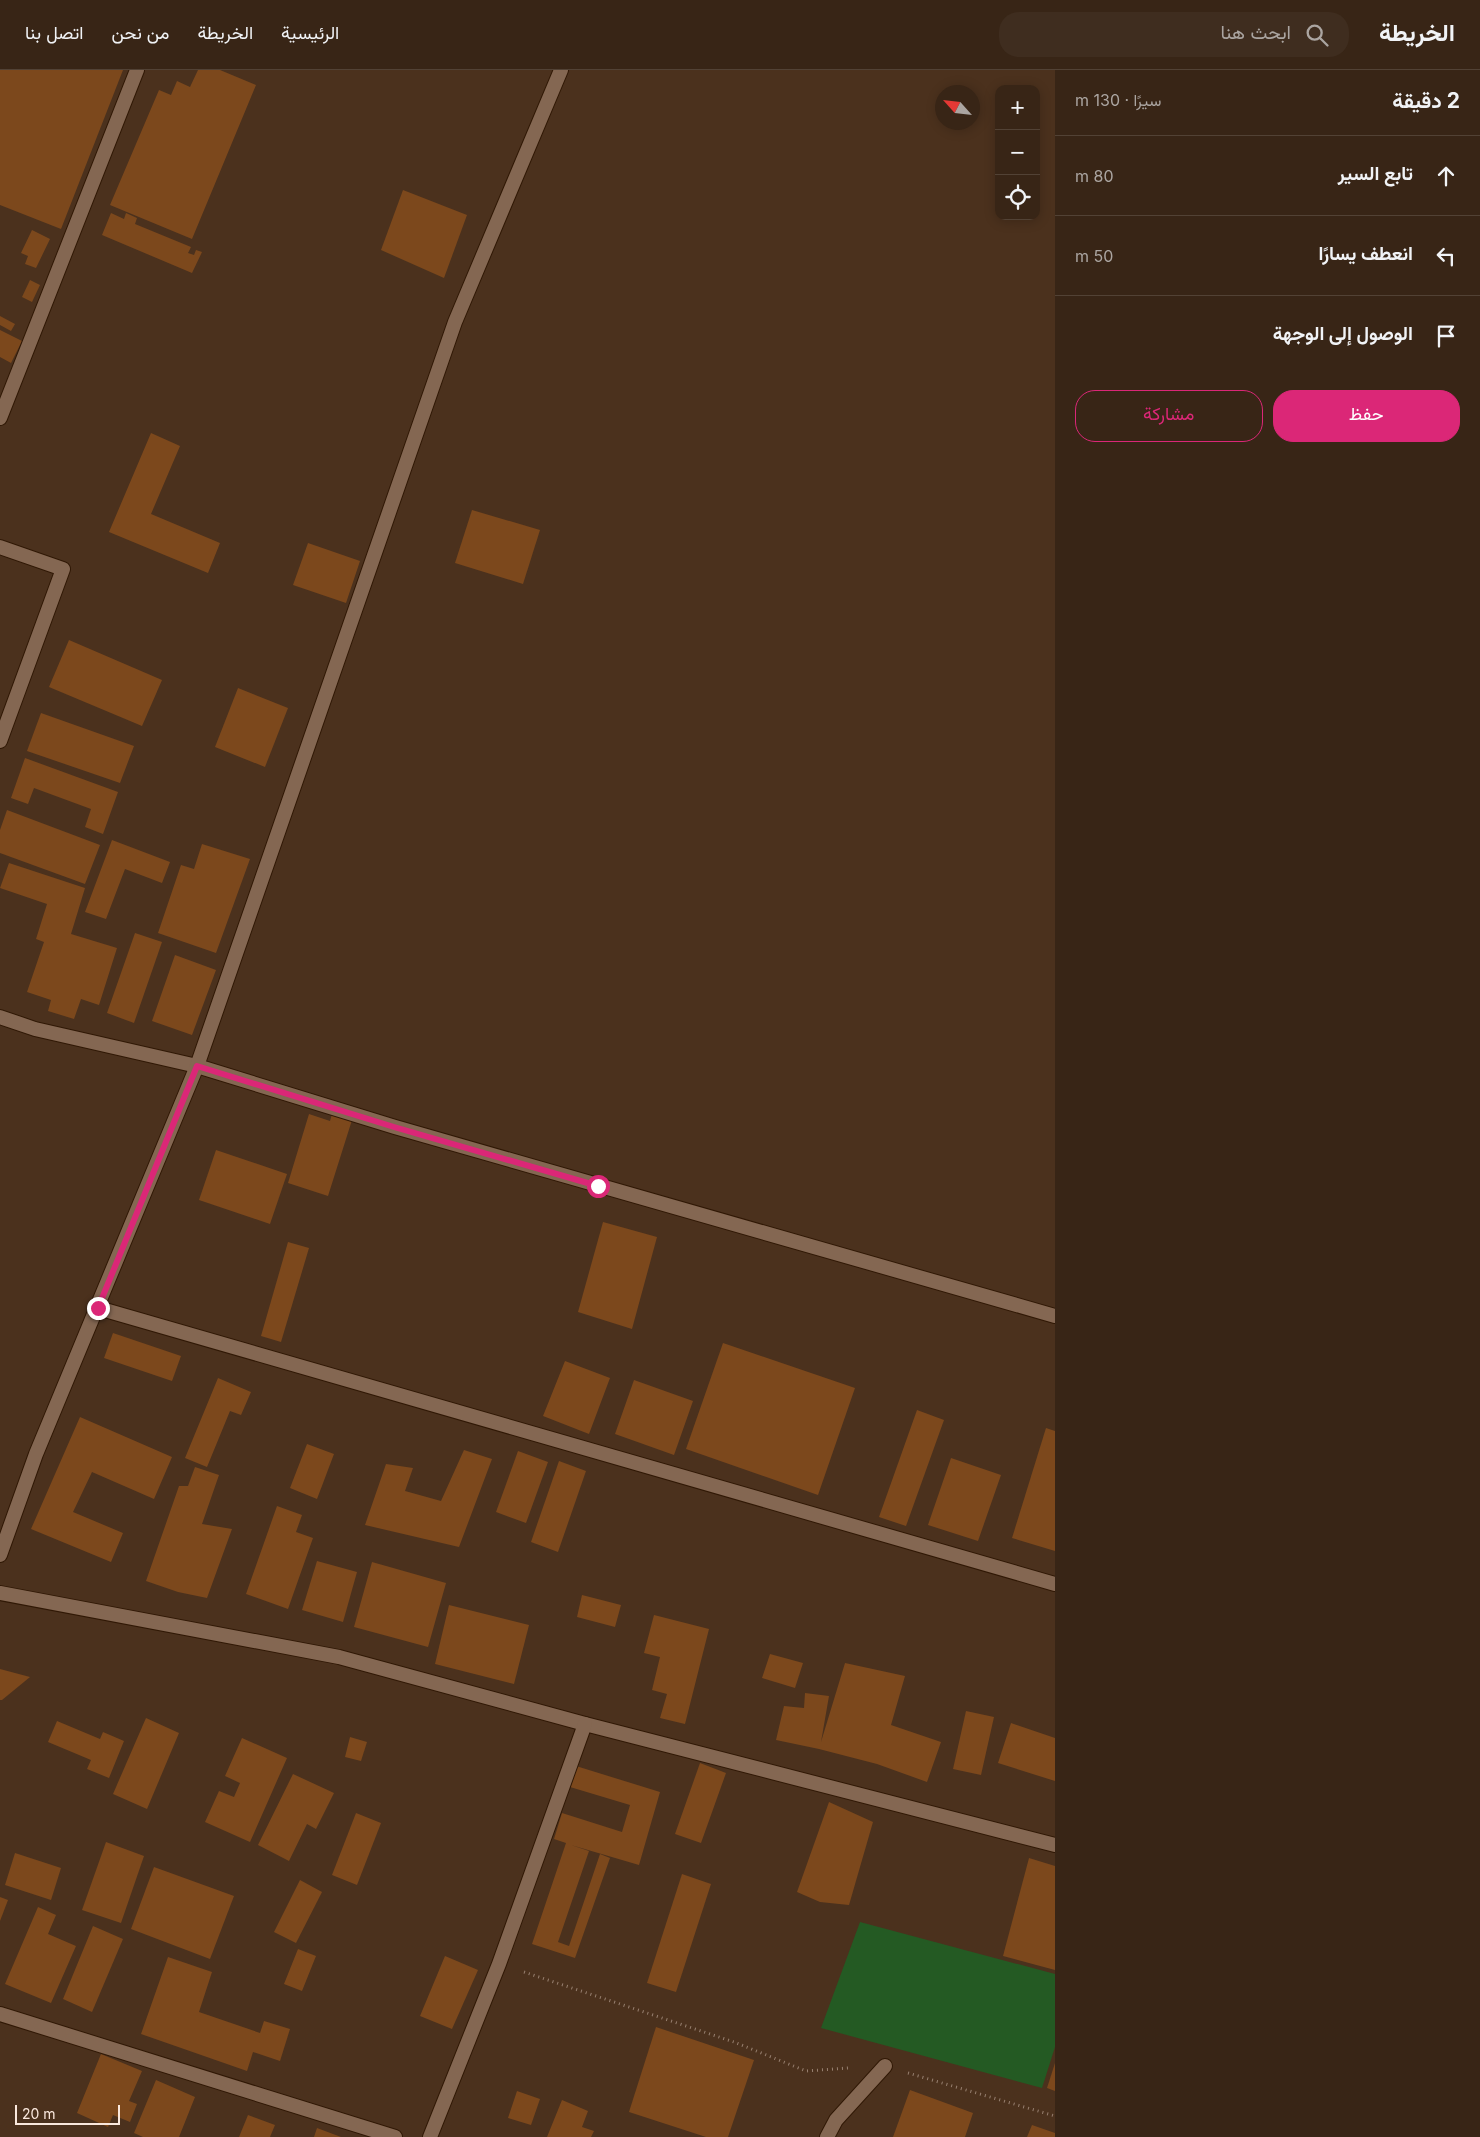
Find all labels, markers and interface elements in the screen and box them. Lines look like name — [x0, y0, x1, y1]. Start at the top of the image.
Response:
search box — [999, 12, 1349, 57]
text: الخريطة — [1379, 18, 1455, 47]
text: ابحث هنا — [1220, 21, 1291, 44]
icon: search — [1303, 21, 1331, 49]
text: اتصل بنا — [25, 22, 83, 43]
text: من نحن — [111, 22, 169, 43]
text: الخريطة — [197, 22, 253, 43]
text: الرئيسية — [281, 22, 339, 43]
north arrow — [935, 85, 980, 130]
map controls — [995, 85, 1040, 220]
button: + — [995, 85, 1040, 130]
text: 2 دقيقة — [1392, 88, 1460, 113]
text: سيرًا · 130 m — [1075, 90, 1161, 110]
button: − — [995, 130, 1040, 175]
text: تابع السير — [1338, 162, 1413, 185]
icon: ahead — [1432, 162, 1460, 190]
text: 80 m — [1075, 166, 1114, 186]
button: locate — [995, 175, 1040, 220]
text: انعطف يسارًا — [1319, 242, 1413, 265]
icon: left — [1432, 242, 1460, 270]
text: 50 m — [1075, 246, 1113, 266]
text: الوصول إلى الوجهة — [1273, 322, 1413, 345]
icon: arrive — [1432, 322, 1460, 350]
button: مشاركة — [1075, 390, 1263, 442]
button: حفظ — [1273, 390, 1460, 442]
route start — [587, 1175, 610, 1198]
route end — [87, 1297, 110, 1320]
scale bar — [15, 2102, 120, 2125]
text: 20 m — [22, 2105, 56, 2122]

